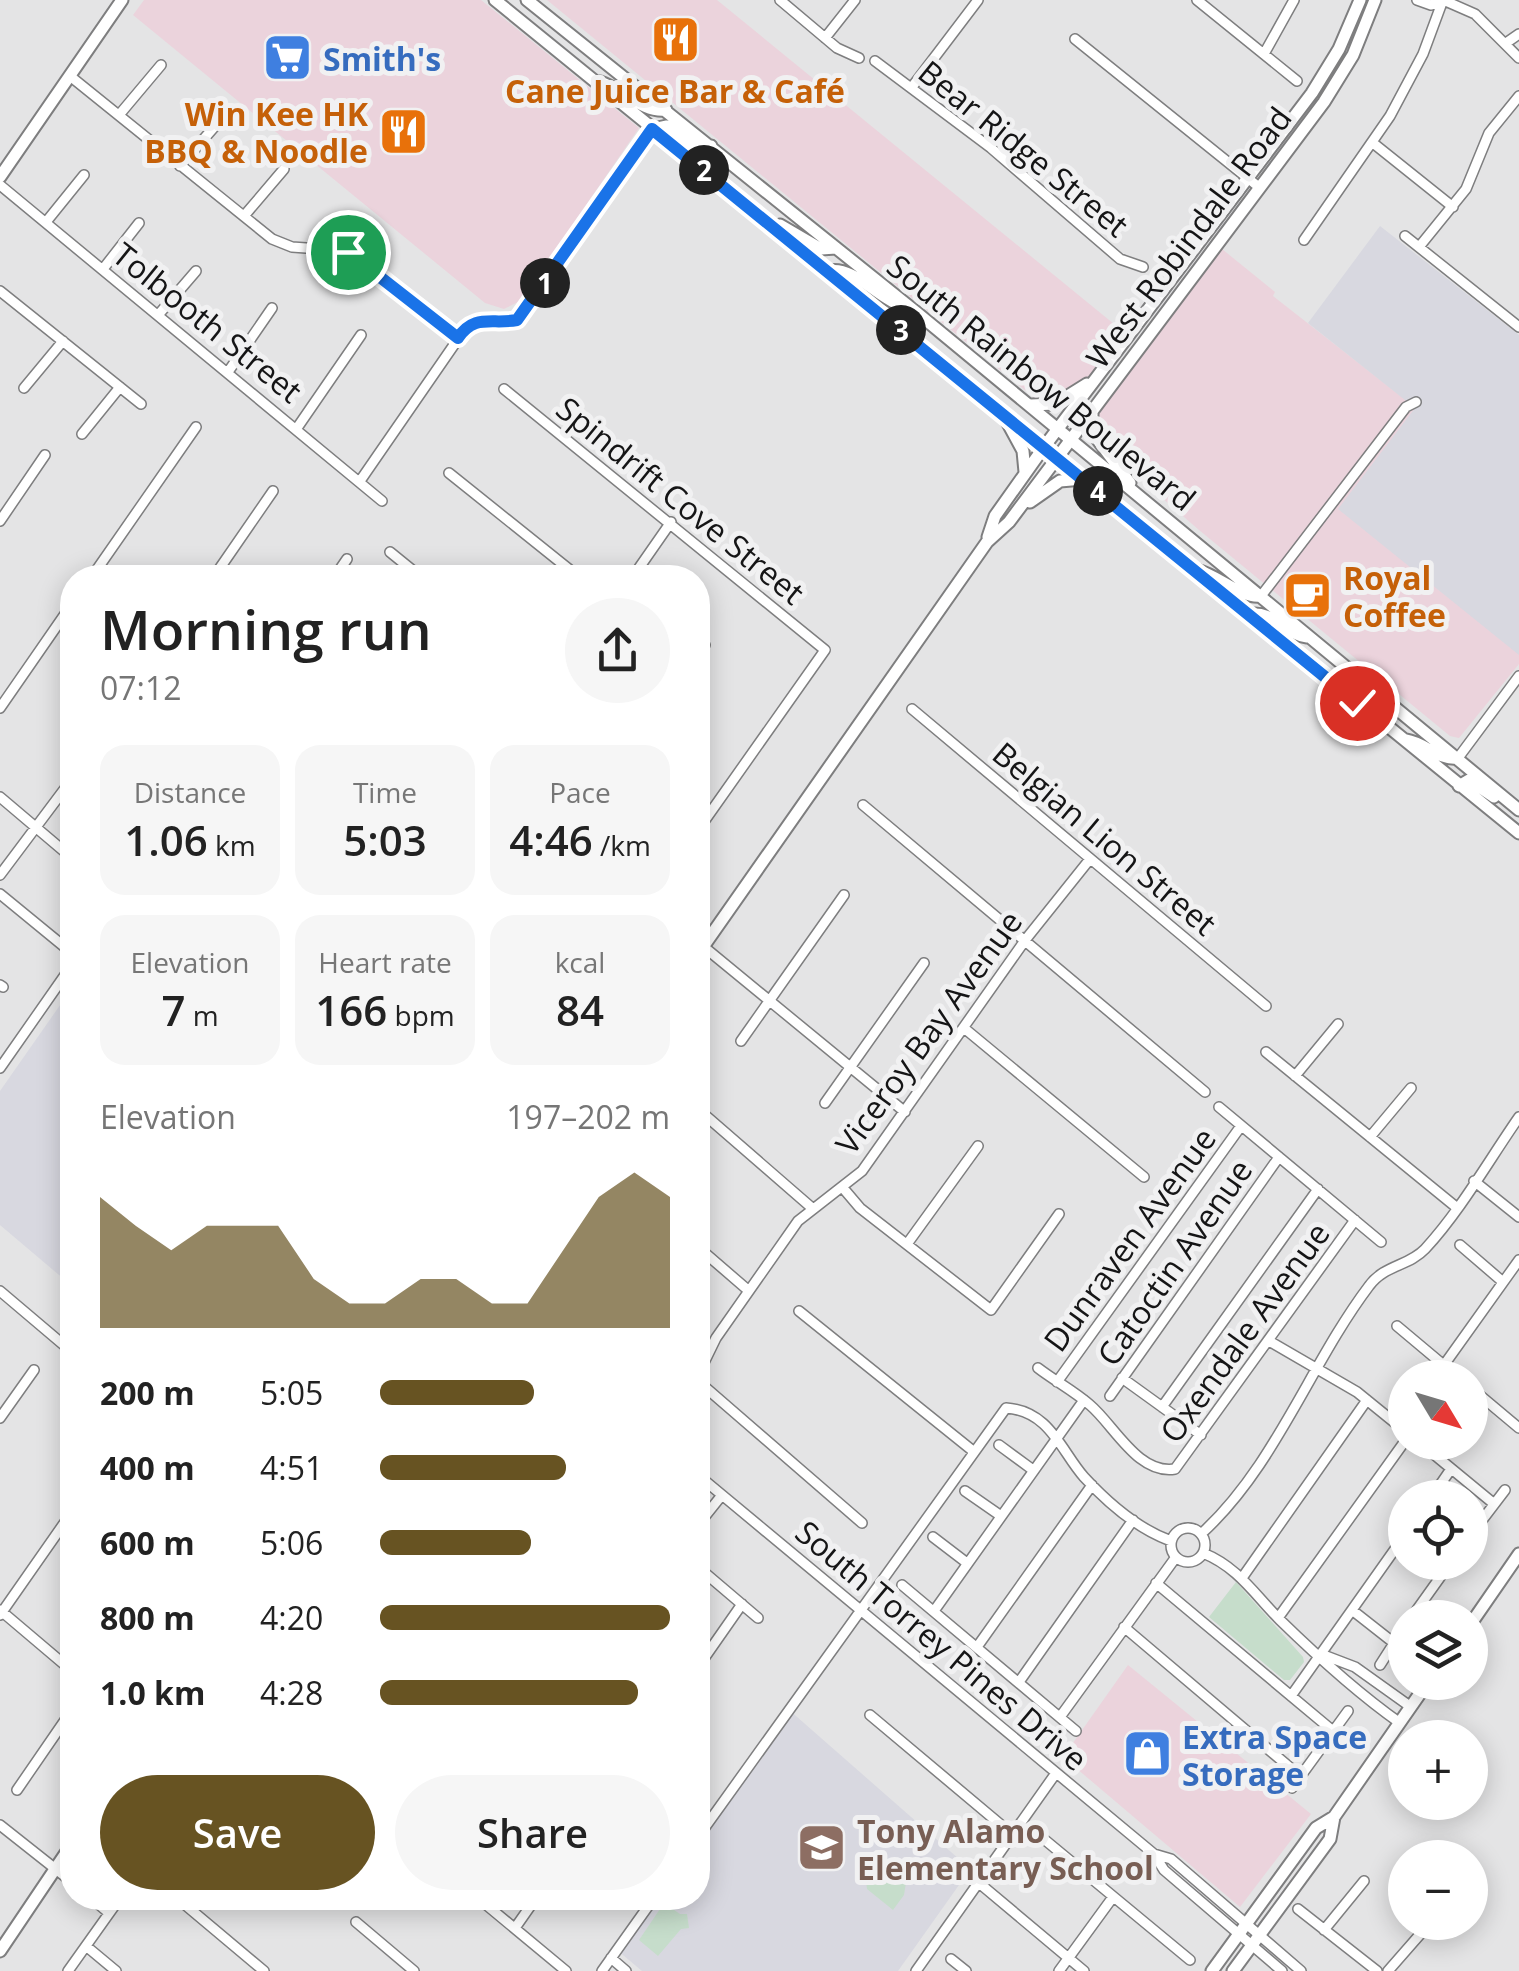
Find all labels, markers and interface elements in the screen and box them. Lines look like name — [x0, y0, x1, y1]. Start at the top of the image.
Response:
restaurant icon: Cane Juice Bar & Café — [649, 14, 701, 66]
supermarket icon: Smith's — [262, 32, 314, 84]
place label: Smith's — [323, 37, 441, 80]
street label: Bear Ridge Street — [910, 50, 1138, 246]
place label: Cane Juice Bar & Café — [505, 69, 845, 112]
place label: Win Kee HK BBQ & Noodle — [144, 92, 369, 172]
street label: West Robindale Road — [1075, 98, 1301, 376]
restaurant icon: Win Kee HK BBQ & Noodle — [377, 105, 429, 157]
pin: 2 — [679, 145, 729, 195]
text: 2 — [696, 151, 712, 189]
pin — [306, 210, 391, 295]
icon: arrive — [321, 225, 376, 280]
street label: Tolbooth Street — [104, 232, 312, 412]
street label: South Rainbow Boulevard — [879, 244, 1205, 520]
pin: 1 — [520, 258, 570, 308]
text: 1 — [537, 264, 553, 302]
pin: 3 — [876, 305, 926, 355]
text: 3 — [893, 311, 909, 349]
street label: Spindrift Cove Street — [548, 387, 814, 613]
pin: 4 — [1073, 466, 1123, 516]
text: 4 — [1090, 472, 1106, 510]
place label: Royal Coffee — [1343, 556, 1446, 636]
cafe icon: Royal Coffee — [1282, 569, 1334, 621]
text: Morning run — [100, 591, 432, 666]
button: share — [565, 598, 670, 703]
pin — [1315, 661, 1400, 746]
text: 07:12 — [100, 666, 182, 709]
icon: check — [1330, 676, 1385, 731]
street label: Belgian Lion Street — [984, 732, 1226, 944]
text: Distance — [134, 773, 246, 811]
text: Time — [353, 773, 417, 811]
text: Pace — [549, 773, 611, 811]
text: 1.06 — [124, 811, 208, 868]
text: 5:03 — [343, 811, 427, 868]
text: 4:46 — [509, 811, 593, 868]
text: km — [208, 826, 256, 864]
text: /km — [593, 826, 651, 864]
street label: Viceroy Bay Avenue — [825, 902, 1031, 1162]
text: Elevation — [131, 943, 249, 981]
text: Heart rate — [318, 943, 452, 981]
text: kcal — [555, 943, 605, 981]
text: 7 — [161, 981, 185, 1038]
text: 166 — [315, 981, 387, 1038]
text: 84 — [556, 981, 604, 1038]
text: m — [185, 996, 219, 1034]
text: bpm — [387, 996, 455, 1034]
text: Elevation — [100, 1095, 236, 1138]
text: 197–202 m — [506, 1095, 670, 1138]
street label: Dunraven Avenue — [1033, 1119, 1225, 1359]
street label: Catoctin Avenue — [1087, 1150, 1261, 1374]
street label: Oxendale Avenue — [1150, 1213, 1338, 1451]
north arrow — [1388, 1360, 1488, 1460]
map controls — [1388, 1360, 1488, 1940]
text: 200 m — [100, 1371, 195, 1414]
text: 5:05 — [260, 1371, 323, 1414]
text: 400 m — [100, 1446, 195, 1489]
text: 4:51 — [260, 1446, 323, 1489]
button: locate — [1388, 1480, 1488, 1580]
street label: South Torrey Pines Drive — [787, 1510, 1097, 1780]
text: 600 m — [100, 1521, 195, 1564]
text: 5:06 — [260, 1521, 323, 1564]
text: 800 m — [100, 1596, 195, 1639]
text: 4:20 — [260, 1596, 323, 1639]
button: layers — [1388, 1600, 1488, 1700]
text: 1.0 km — [100, 1671, 205, 1714]
text: 4:28 — [260, 1671, 323, 1714]
place label: Extra Space Storage — [1182, 1715, 1367, 1795]
button: + — [1388, 1720, 1488, 1820]
shop icon: Extra Space Storage — [1121, 1728, 1173, 1780]
button: Save — [100, 1775, 375, 1890]
button: Share — [395, 1775, 670, 1890]
place label: Tony Alamo Elementary School — [857, 1809, 1154, 1889]
school or university icon: Tony Alamo Elementary School — [796, 1822, 848, 1874]
button: − — [1388, 1840, 1488, 1940]

